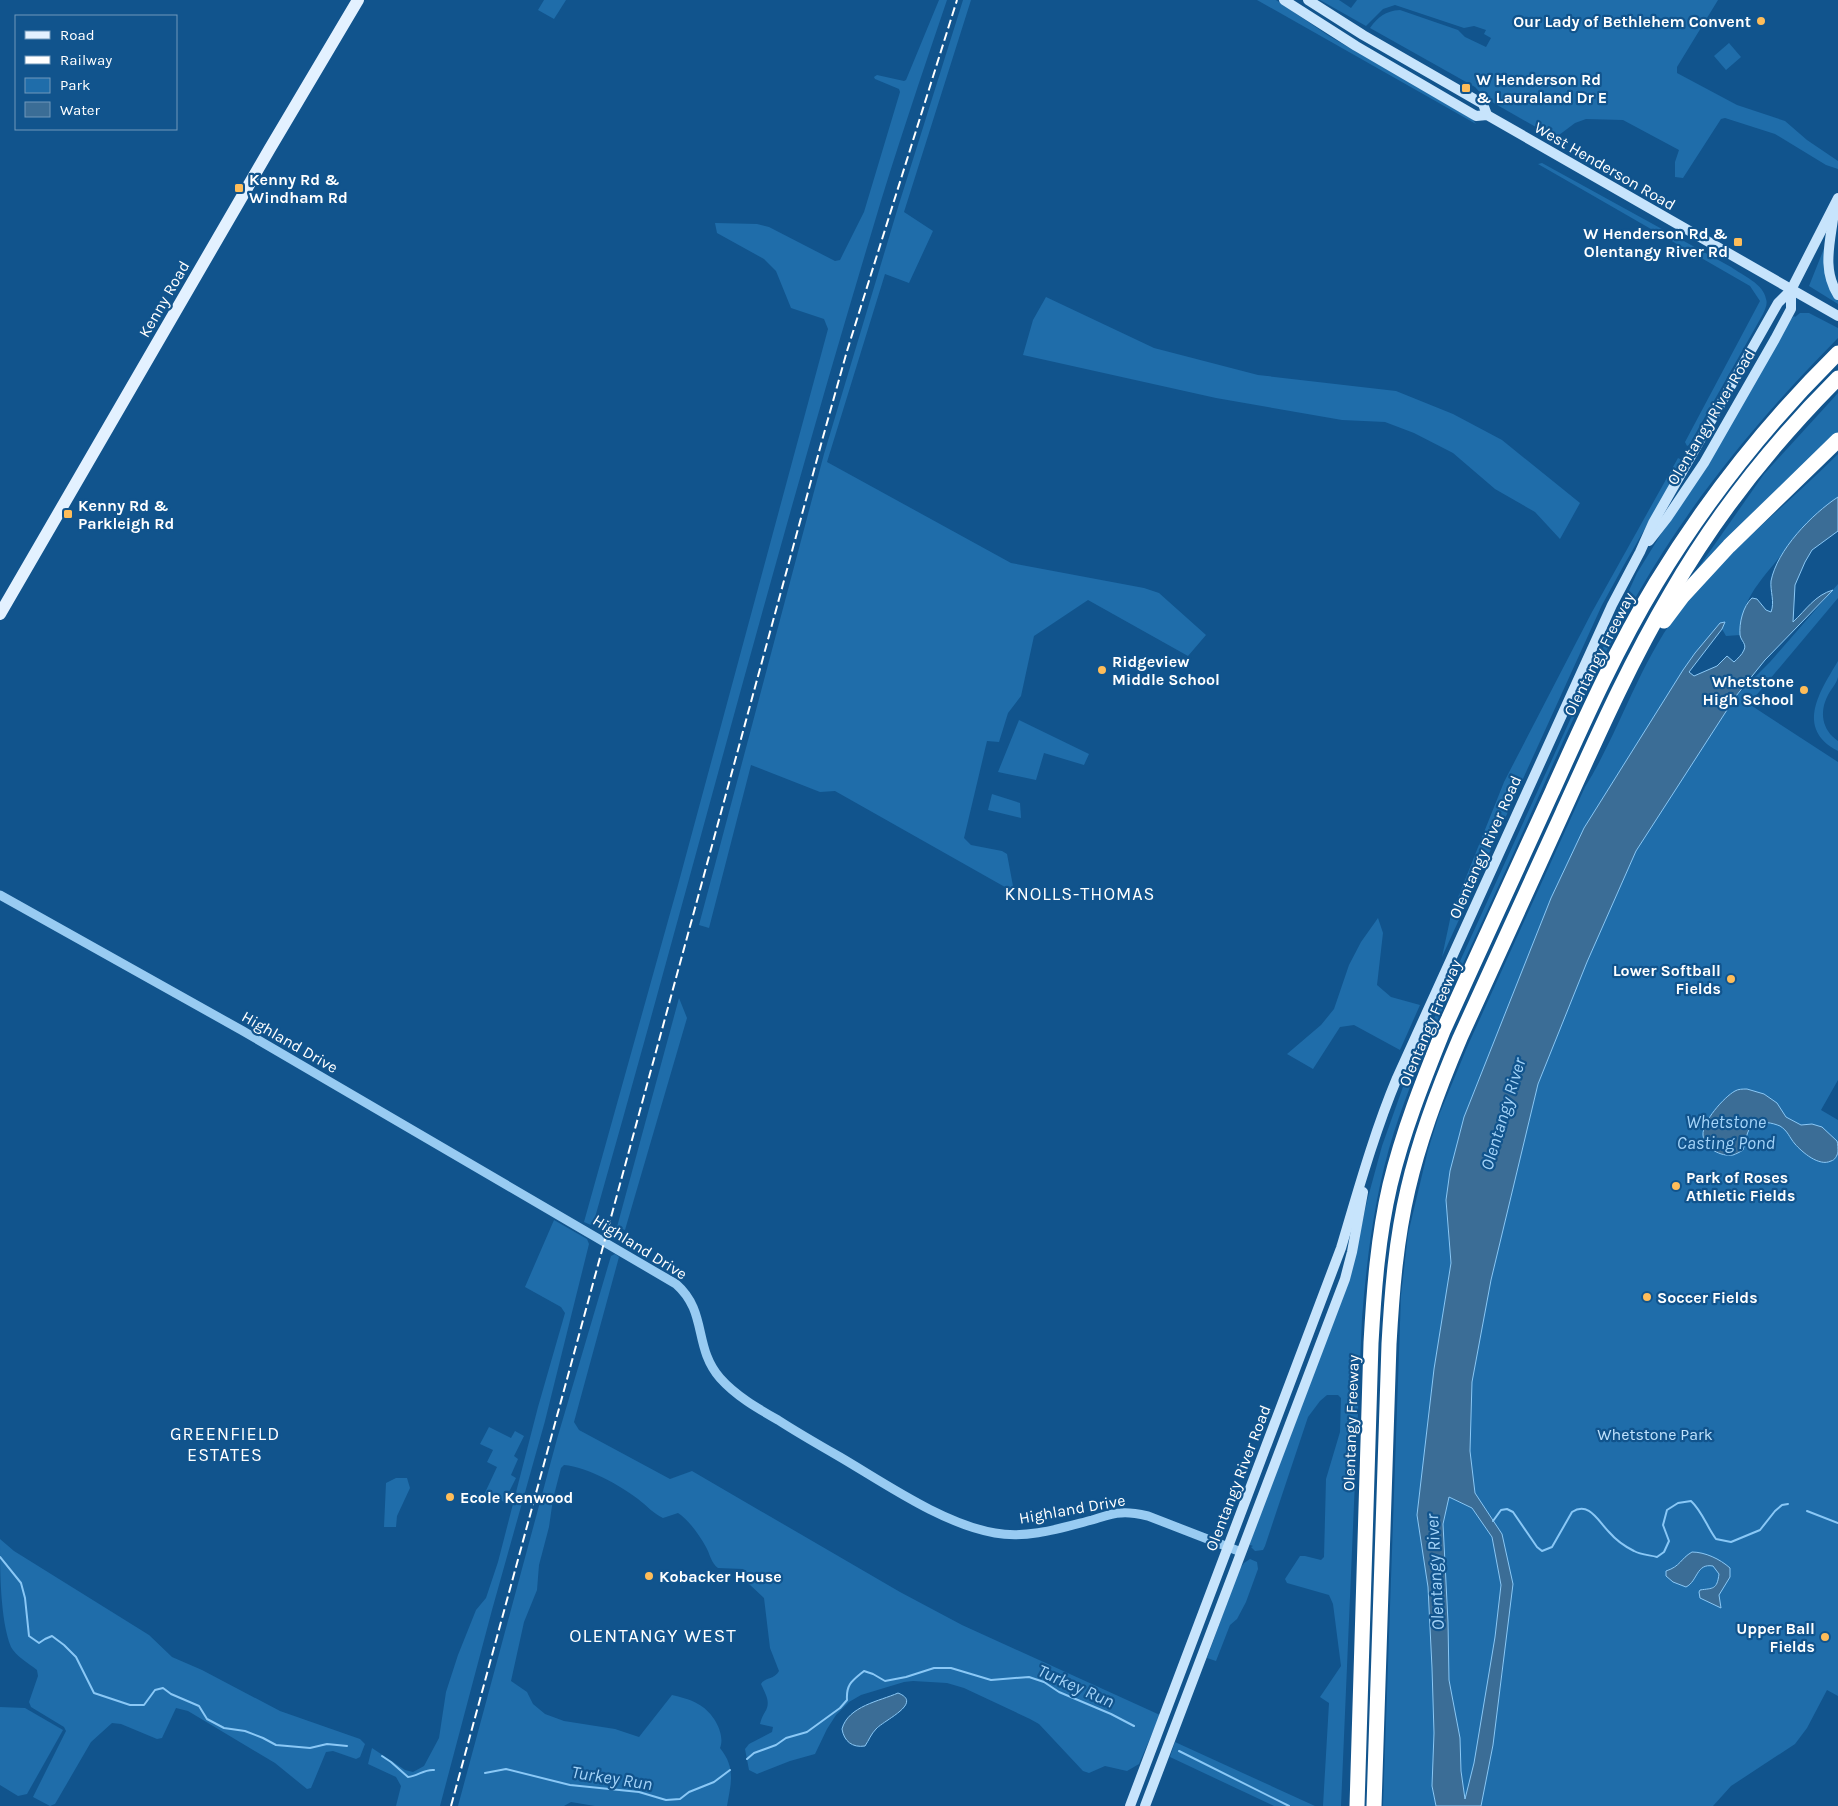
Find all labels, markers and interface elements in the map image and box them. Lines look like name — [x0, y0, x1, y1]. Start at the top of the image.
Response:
place label: Our Lady of Bethlehem Convent — [1513, 12, 1751, 31]
legend — [15, 15, 178, 130]
marker: Our Lady of Bethlehem Convent — [1755, 15, 1767, 27]
text: Road — [60, 26, 95, 44]
text: Railway — [60, 51, 112, 69]
place label: W Henderson Rd & Lauraland Dr E — [1476, 70, 1607, 107]
text: Park — [60, 76, 90, 94]
marker: W Henderson Rd & Lauraland Dr E — [1460, 82, 1472, 94]
text: Water — [60, 101, 101, 119]
street label: West Henderson Road — [1531, 118, 1679, 214]
place label: Kenny Rd & Windham Rd — [249, 170, 348, 207]
marker: Kenny Rd & Windham Rd — [233, 182, 245, 194]
place label: W Henderson Rd & Olentangy River Rd — [1583, 224, 1728, 261]
marker: W Henderson Rd & Olentangy River Rd — [1732, 236, 1744, 248]
street label: Kenny Road — [134, 257, 194, 341]
street label: Olentangy River Road — [1663, 346, 1759, 488]
place label: Kenny Rd & Parkleigh Rd — [78, 496, 174, 533]
marker: Kenny Rd & Parkleigh Rd — [62, 508, 74, 520]
street label: Olentangy Freeway — [1560, 589, 1639, 719]
place label: Ridgeview Middle School — [1112, 652, 1220, 689]
marker: Ridgeview Middle School — [1096, 664, 1108, 676]
place label: Whetstone High School — [1703, 672, 1794, 709]
marker: Whetstone High School — [1798, 684, 1810, 696]
street label: Olentangy River Road — [1445, 772, 1525, 922]
district label: KNOLLS-THOMAS — [1005, 883, 1155, 905]
street label: Olentangy Freeway — [1395, 956, 1466, 1089]
place label: Lower Softball Fields — [1613, 961, 1721, 998]
marker: Lower Softball Fields — [1725, 973, 1737, 985]
street label: Highland Drive — [239, 1007, 341, 1077]
water label: Olentangy River — [1475, 1054, 1531, 1173]
water label: Whetstone Casting Pond — [1677, 1111, 1776, 1154]
place label: Park of Roses Athletic Fields — [1686, 1168, 1795, 1205]
marker: Park of Roses Athletic Fields — [1670, 1180, 1682, 1192]
street label: Highland Drive — [589, 1210, 691, 1284]
place label: Soccer Fields — [1657, 1288, 1758, 1307]
marker: Soccer Fields — [1641, 1291, 1653, 1303]
street label: Olentangy Freeway — [1339, 1354, 1363, 1491]
street label: Olentangy River Road — [1201, 1402, 1275, 1554]
district label: GREENFIELD ESTATES — [170, 1423, 280, 1466]
park label: Whetstone Park — [1597, 1425, 1713, 1444]
place label: Ecole Kenwood — [460, 1488, 573, 1507]
street label: Highland Drive — [1017, 1490, 1127, 1528]
marker: Ecole Kenwood — [444, 1491, 456, 1503]
water label: Olentangy River — [1421, 1512, 1449, 1631]
place label: Kobacker House — [659, 1567, 782, 1586]
marker: Kobacker House — [643, 1570, 655, 1582]
place label: Upper Ball Fields — [1736, 1619, 1815, 1656]
district label: OLENTANGY WEST — [569, 1625, 737, 1647]
marker: Upper Ball Fields — [1819, 1631, 1831, 1643]
water label: Turkey Run — [1034, 1659, 1118, 1713]
water label: Turkey Run — [570, 1761, 654, 1795]

